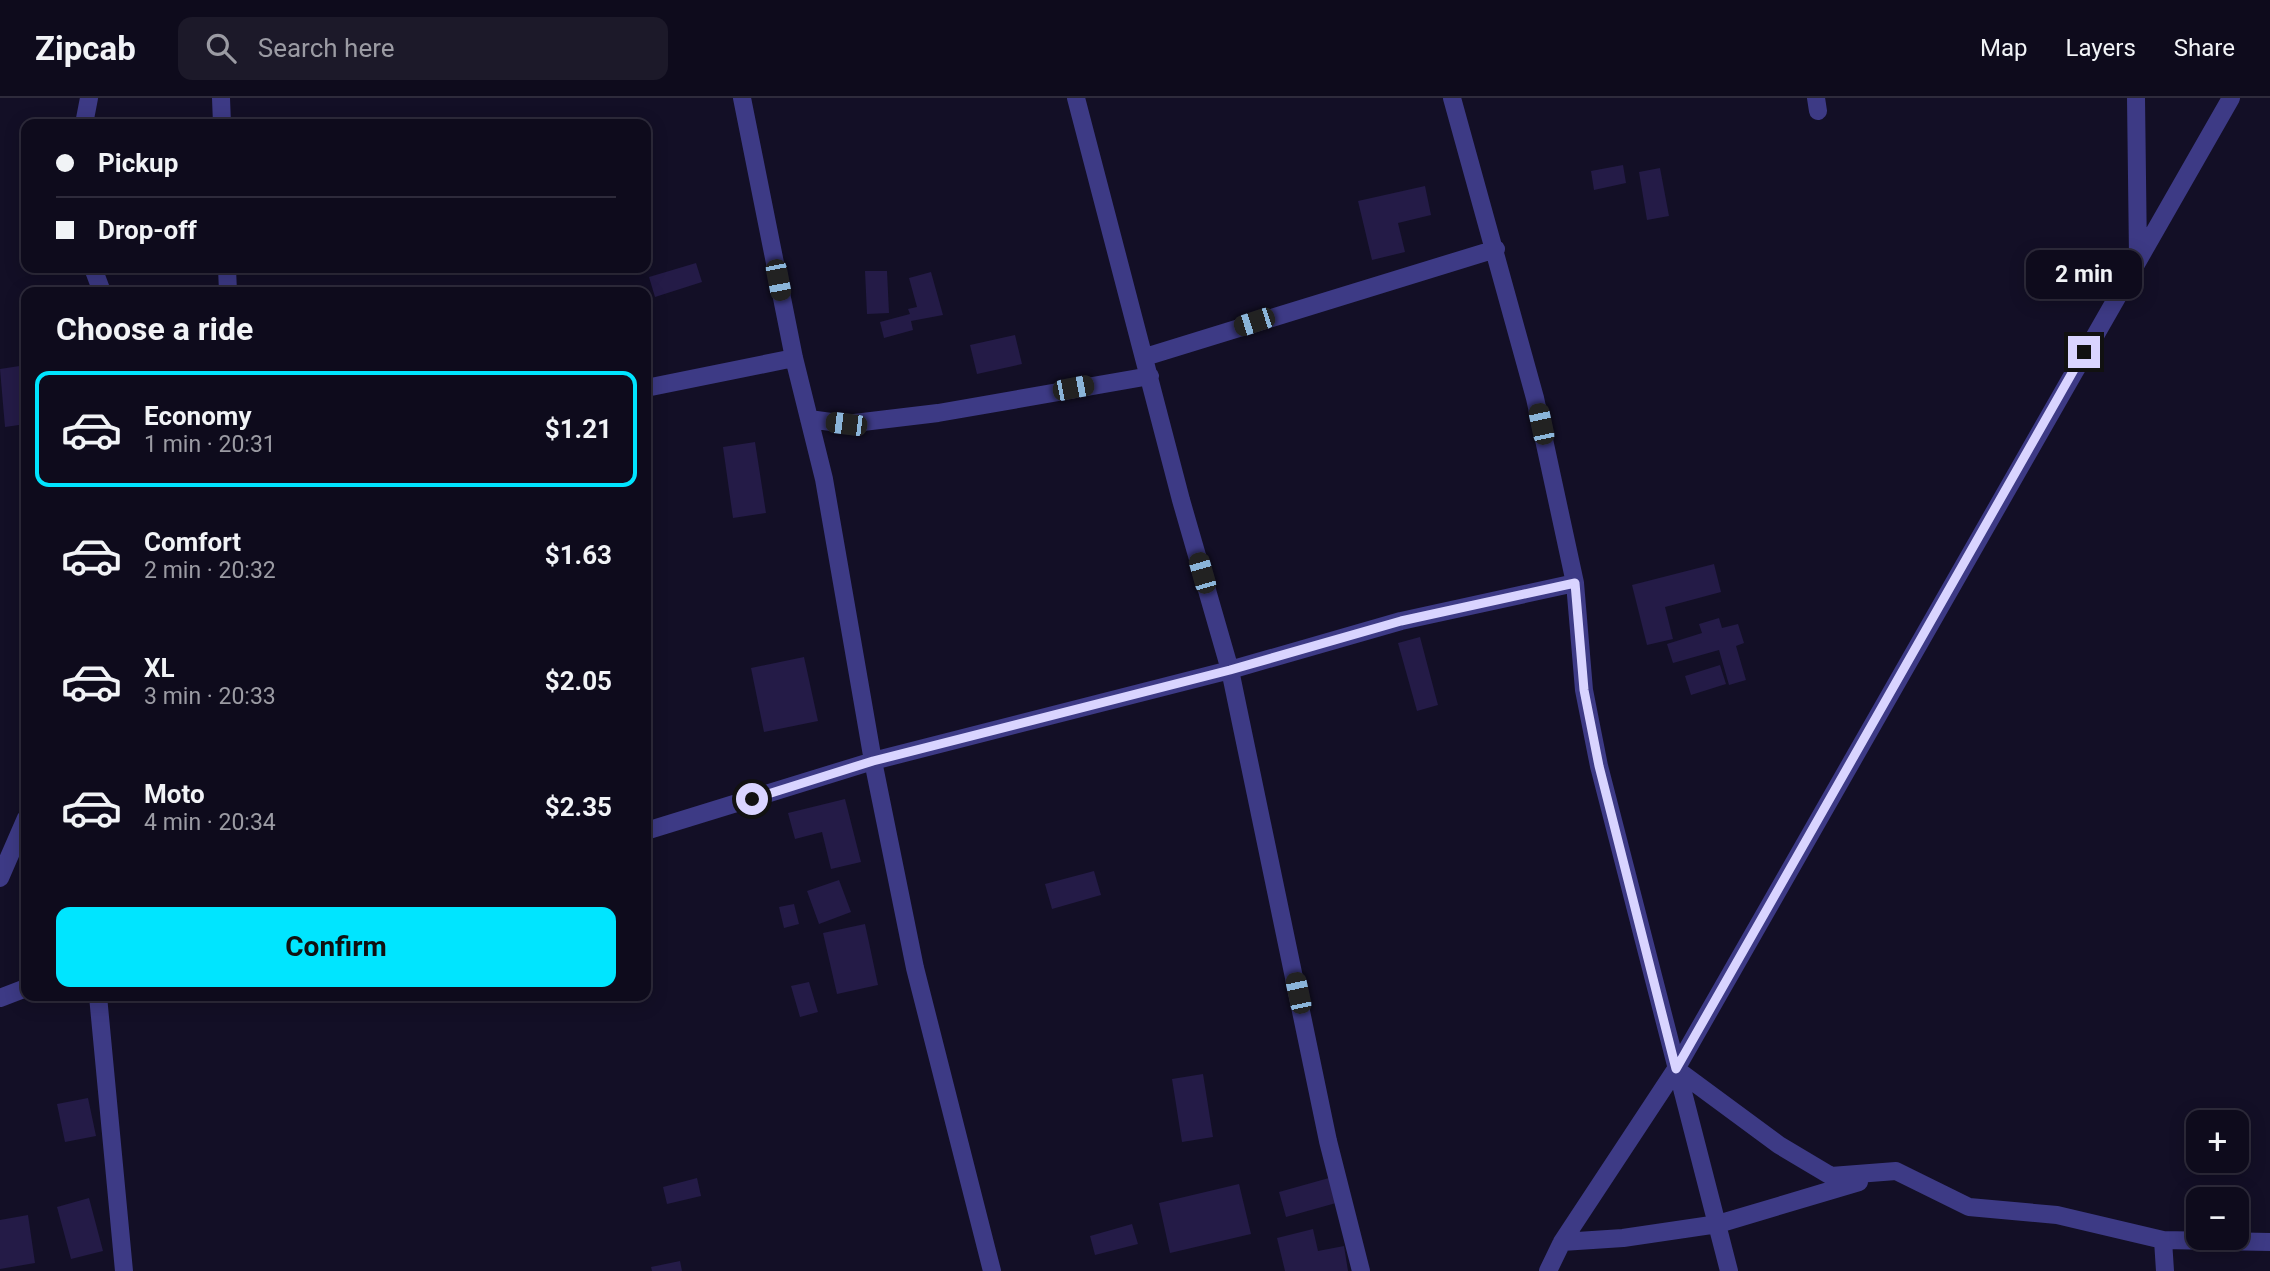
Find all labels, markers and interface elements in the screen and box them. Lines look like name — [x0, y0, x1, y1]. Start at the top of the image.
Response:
search box — [178, 17, 668, 80]
text: Zipcab — [35, 29, 136, 68]
icon: search — [202, 29, 240, 67]
text: Search here — [258, 33, 395, 63]
text: Map — [1980, 34, 2028, 62]
text: Layers — [2066, 34, 2136, 62]
text: Share — [2174, 34, 2235, 62]
text: Pickup — [98, 148, 178, 178]
text: Drop-off — [98, 215, 197, 245]
callout: 2 min — [2026, 250, 2142, 300]
car — [764, 257, 793, 303]
text: 2 min — [2055, 261, 2113, 288]
car — [1231, 306, 1278, 338]
text: Choose a ride — [56, 310, 253, 348]
route end — [2068, 336, 2100, 368]
car — [1051, 374, 1096, 402]
icon: car — [60, 398, 123, 461]
text: Economy — [144, 401, 251, 431]
car — [1527, 401, 1556, 447]
car — [824, 411, 869, 437]
text: $1.21 — [545, 414, 612, 444]
text: 1 min · 20:31 — [144, 431, 276, 458]
icon: car — [60, 524, 123, 587]
text: Comfort — [144, 527, 241, 557]
text: $1.63 — [545, 540, 612, 570]
car — [1187, 550, 1218, 596]
text: 2 min · 20:32 — [144, 557, 276, 584]
icon: car — [60, 650, 123, 713]
text: XL — [144, 653, 175, 683]
text: $2.05 — [545, 666, 612, 696]
text: 3 min · 20:33 — [144, 683, 276, 710]
icon: car — [60, 776, 123, 839]
text: Moto — [144, 779, 205, 809]
route start — [736, 783, 768, 815]
text: $2.35 — [545, 792, 612, 822]
text: 4 min · 20:34 — [144, 809, 276, 836]
button: Confirm — [56, 907, 616, 987]
car — [1284, 970, 1313, 1016]
map controls — [2186, 1110, 2249, 1250]
button: + — [2186, 1110, 2249, 1173]
button: − — [2186, 1187, 2249, 1250]

